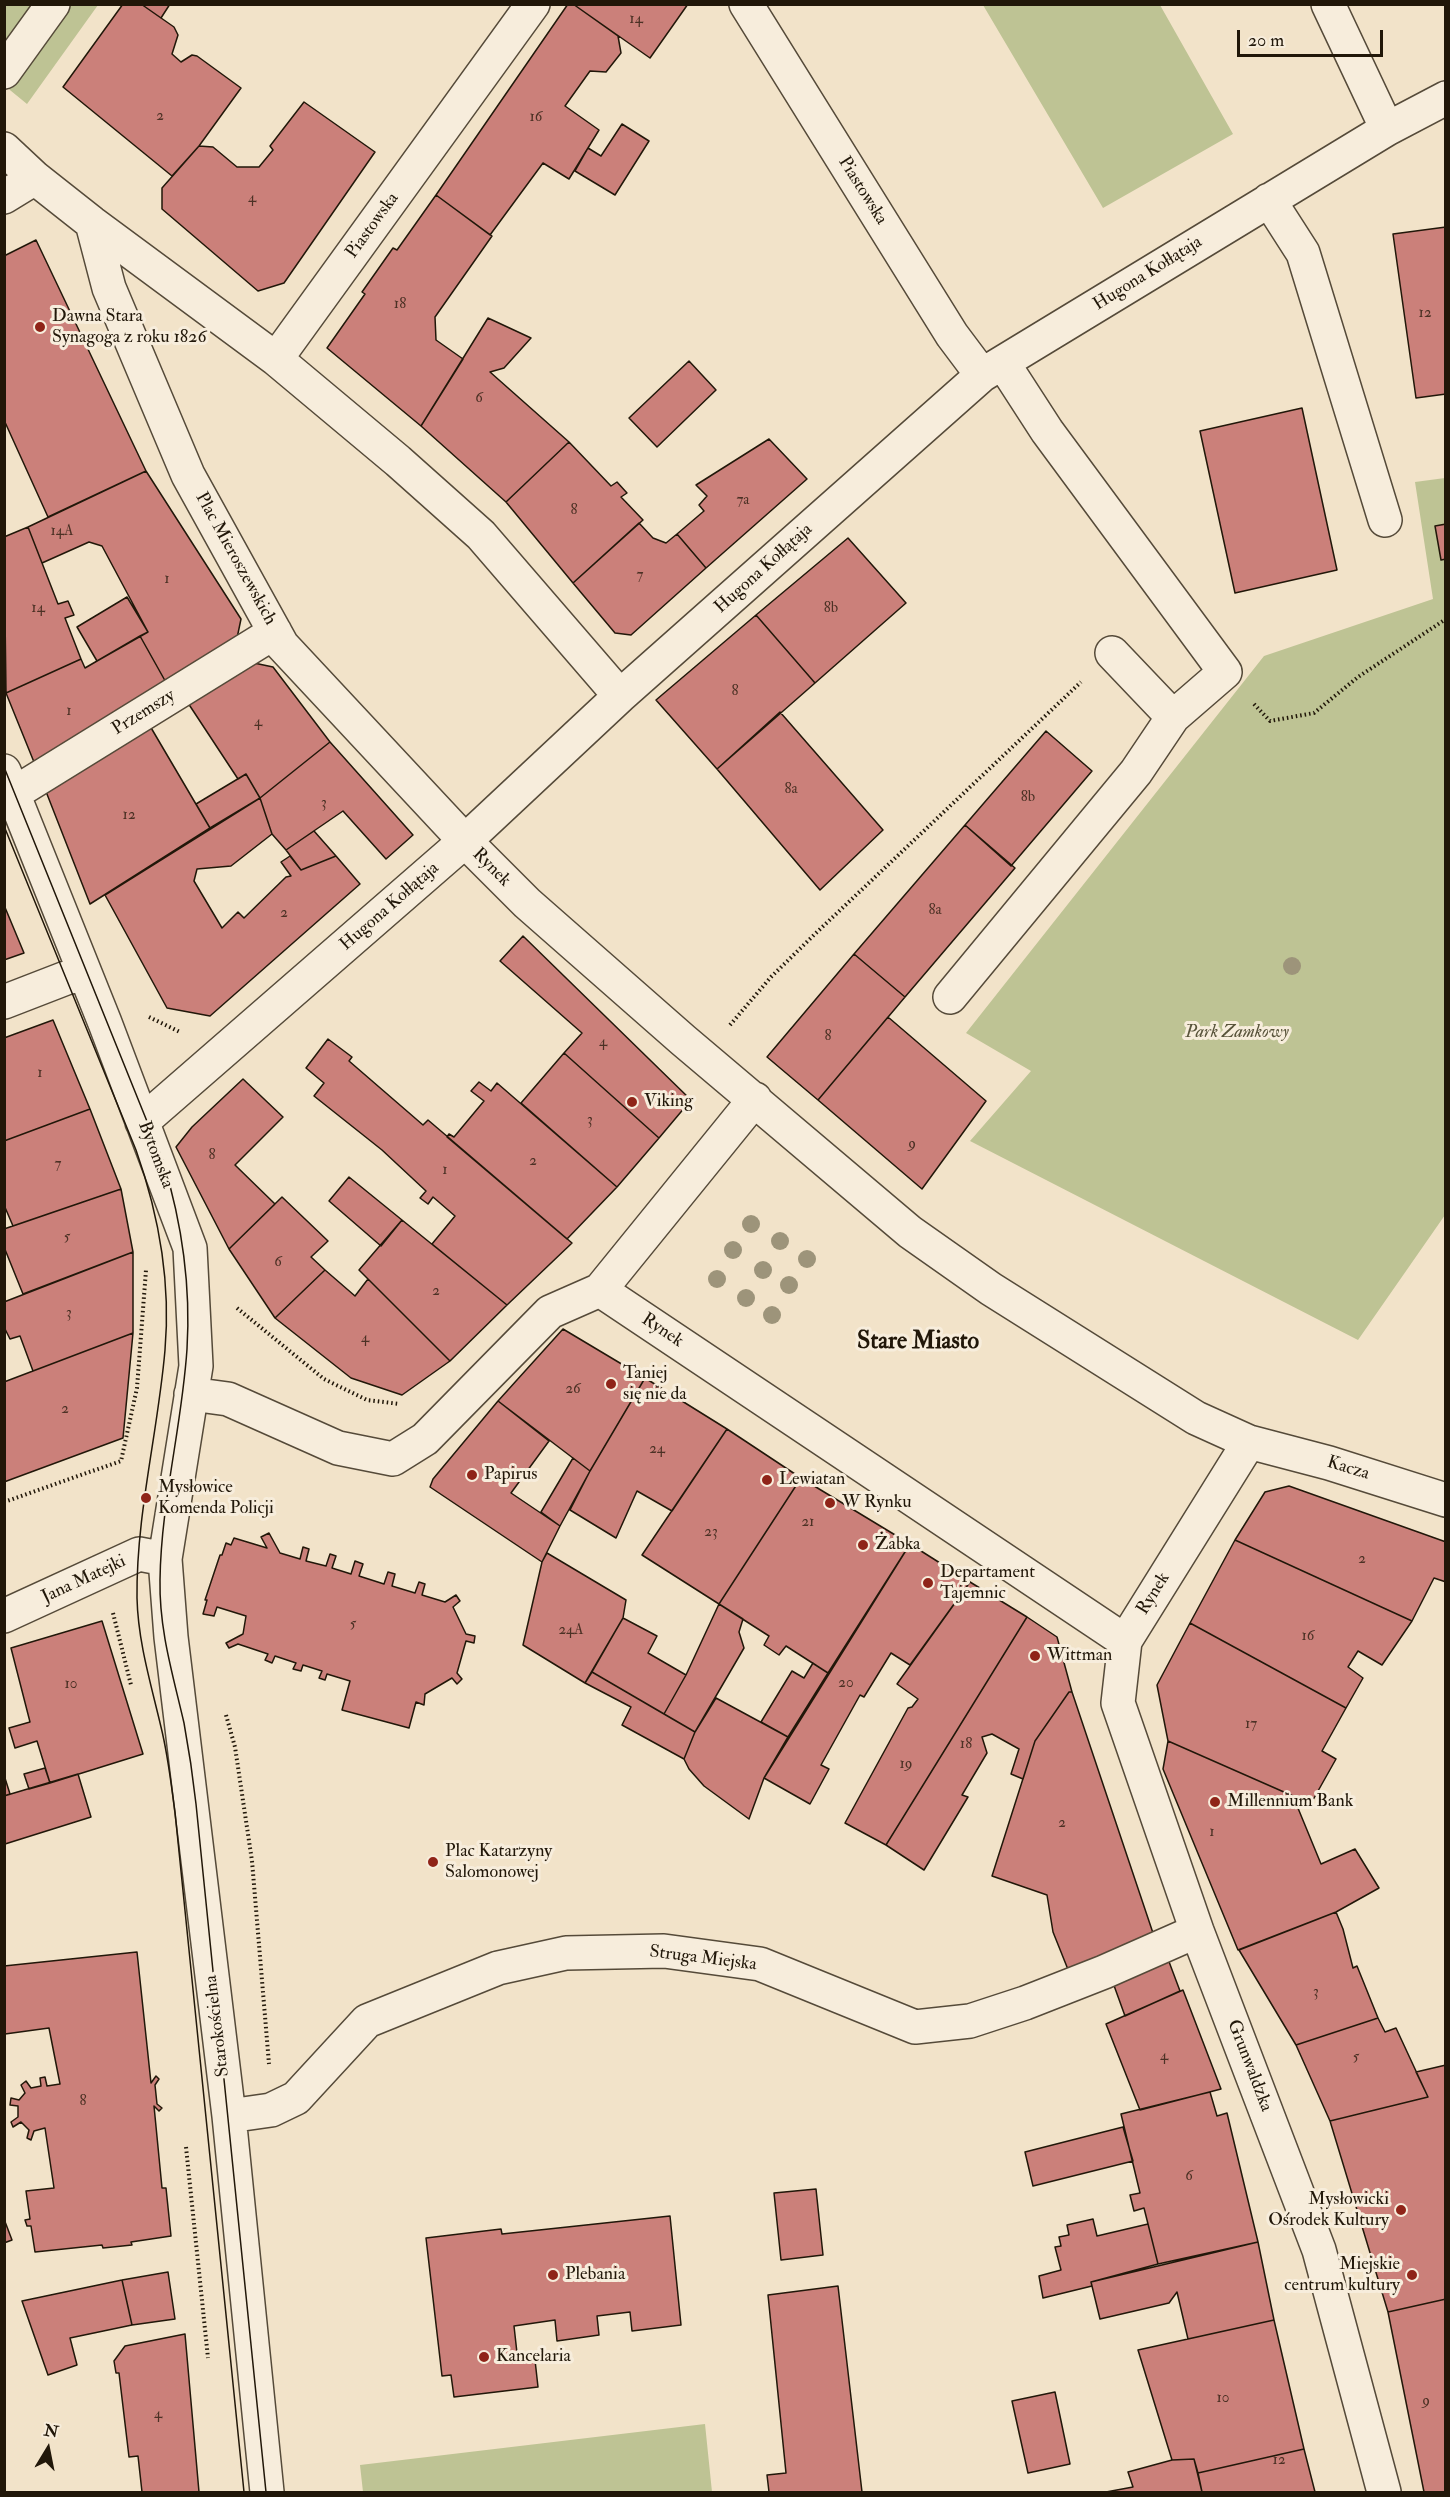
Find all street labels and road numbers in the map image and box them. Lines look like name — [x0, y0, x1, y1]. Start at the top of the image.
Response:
street label: Piastowska — [833, 153, 891, 229]
street label: Piastowska — [342, 189, 404, 263]
street label: Hugona Kołłątaja — [1090, 232, 1206, 316]
street label: Plac Mieroszewskich — [190, 489, 280, 629]
street label: Hugona Kołłątaja — [711, 519, 817, 619]
street label: Przemszy — [109, 685, 179, 741]
street label: Rynek — [467, 844, 515, 892]
street label: Hugona Kołłątaja — [336, 858, 444, 956]
street label: Bytomska — [132, 1118, 178, 1192]
street label: Rynek — [637, 1309, 687, 1353]
street label: Kacza — [1324, 1452, 1372, 1486]
street label: Jana Matejki — [38, 1551, 130, 1609]
street label: Rynek — [1133, 1569, 1175, 1619]
street label: Struga Miejska — [648, 1942, 758, 1976]
street label: Starokościelna — [201, 1974, 235, 2078]
street label: Grunwaldzka — [1222, 2017, 1276, 2115]

